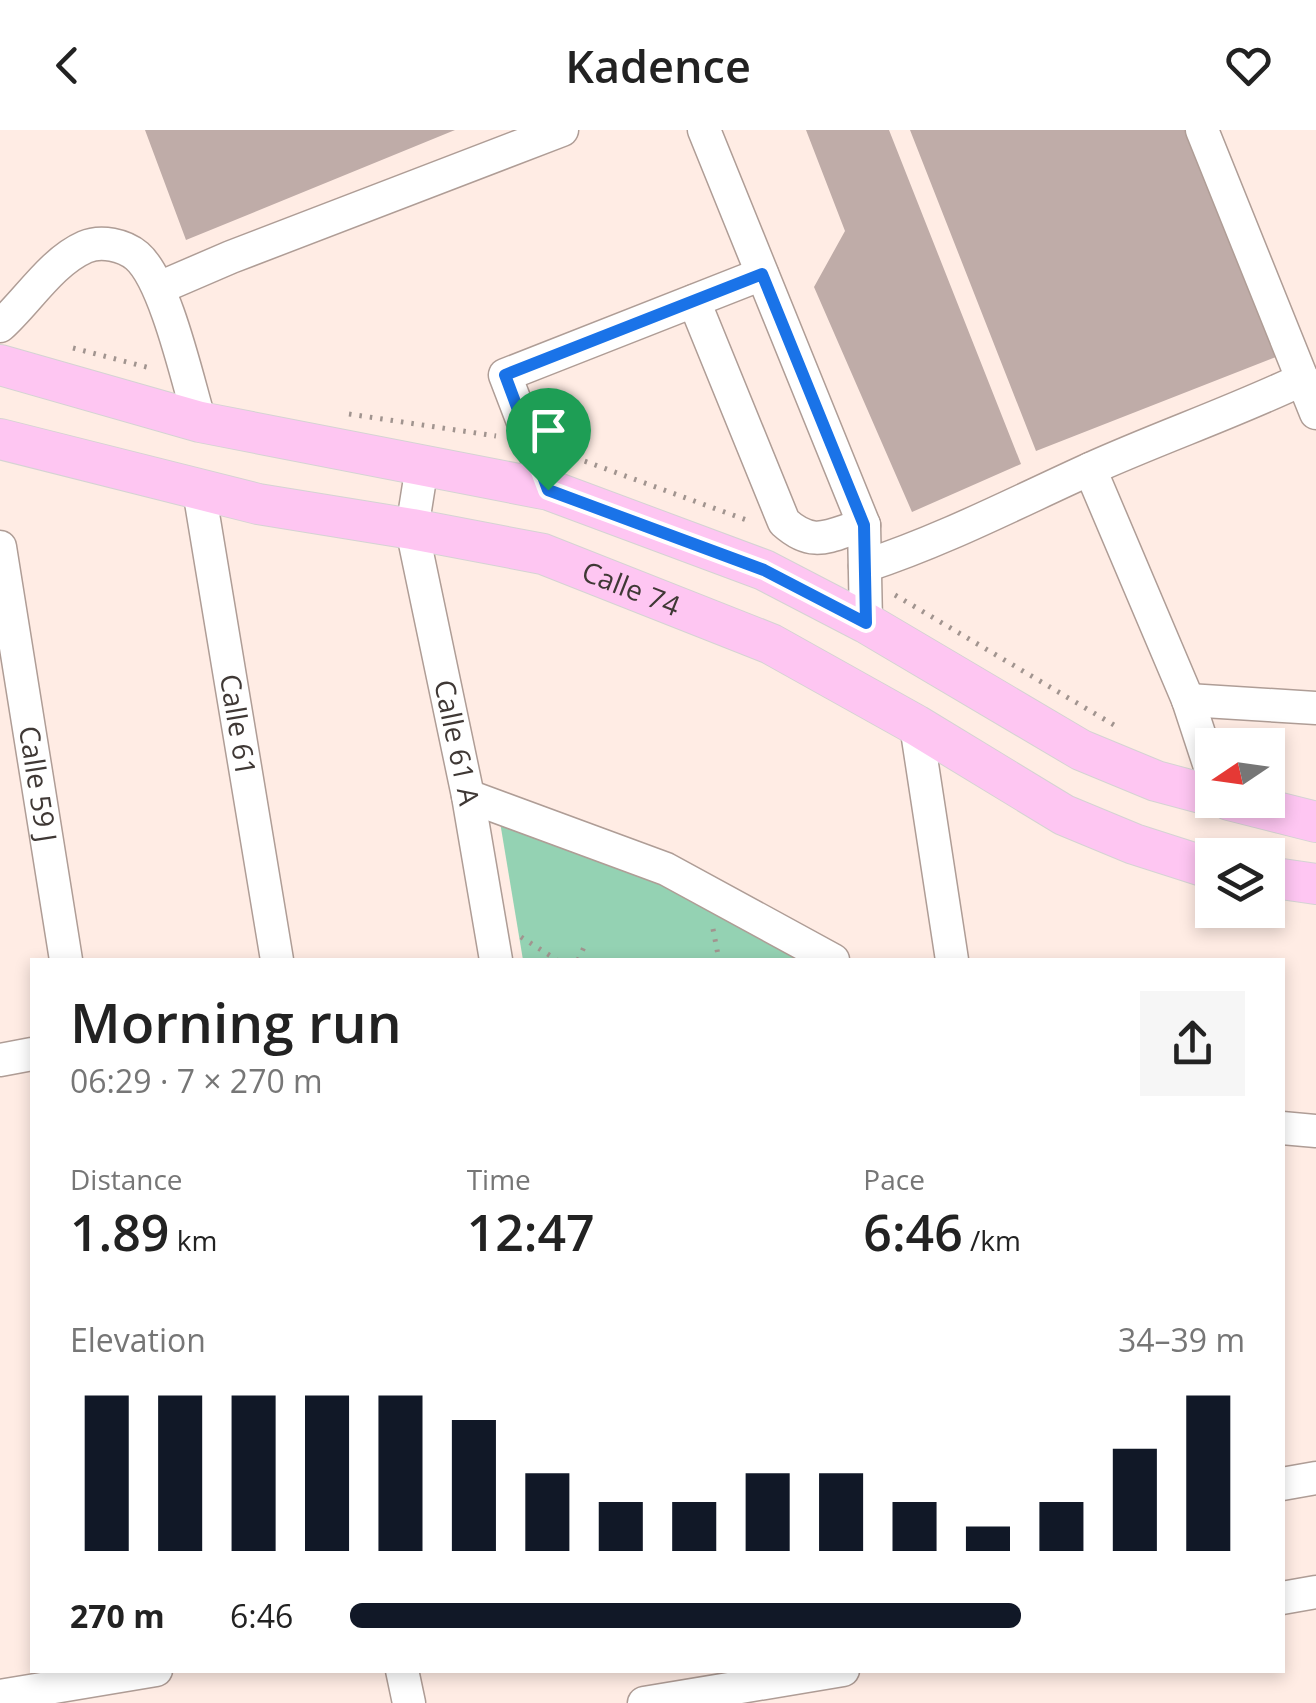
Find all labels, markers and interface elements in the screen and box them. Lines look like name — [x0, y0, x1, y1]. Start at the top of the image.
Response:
text: Kadence — [565, 35, 751, 96]
icon: back — [40, 38, 95, 93]
icon: heart — [1221, 38, 1276, 93]
pin — [506, 388, 591, 491]
icon: arrive — [521, 403, 576, 458]
street label: Calle 74 — [577, 551, 686, 624]
street label: Calle 61 — [212, 671, 266, 778]
street label: Calle 61 A — [426, 676, 489, 808]
street label: Calle 59 J — [11, 723, 67, 845]
north arrow — [1195, 728, 1285, 818]
map controls — [1195, 728, 1285, 928]
button: layers — [1195, 838, 1285, 928]
text: Morning run — [70, 984, 402, 1059]
button: share — [1140, 991, 1245, 1096]
text: 06:29 · 7 × 270 m — [70, 1059, 323, 1102]
text: Distance — [70, 1160, 183, 1198]
text: Time — [467, 1160, 531, 1198]
text: Pace — [863, 1160, 925, 1198]
text: 1.89 — [70, 1198, 169, 1266]
text: 12:47 — [467, 1198, 595, 1266]
text: 6:46 — [863, 1198, 963, 1266]
text: km — [169, 1221, 217, 1259]
text: /km — [963, 1221, 1021, 1259]
text: Elevation — [70, 1318, 206, 1361]
text: 34–39 m — [1118, 1318, 1245, 1361]
text: 270 m — [70, 1594, 165, 1637]
text: 6:46 — [230, 1594, 293, 1637]

